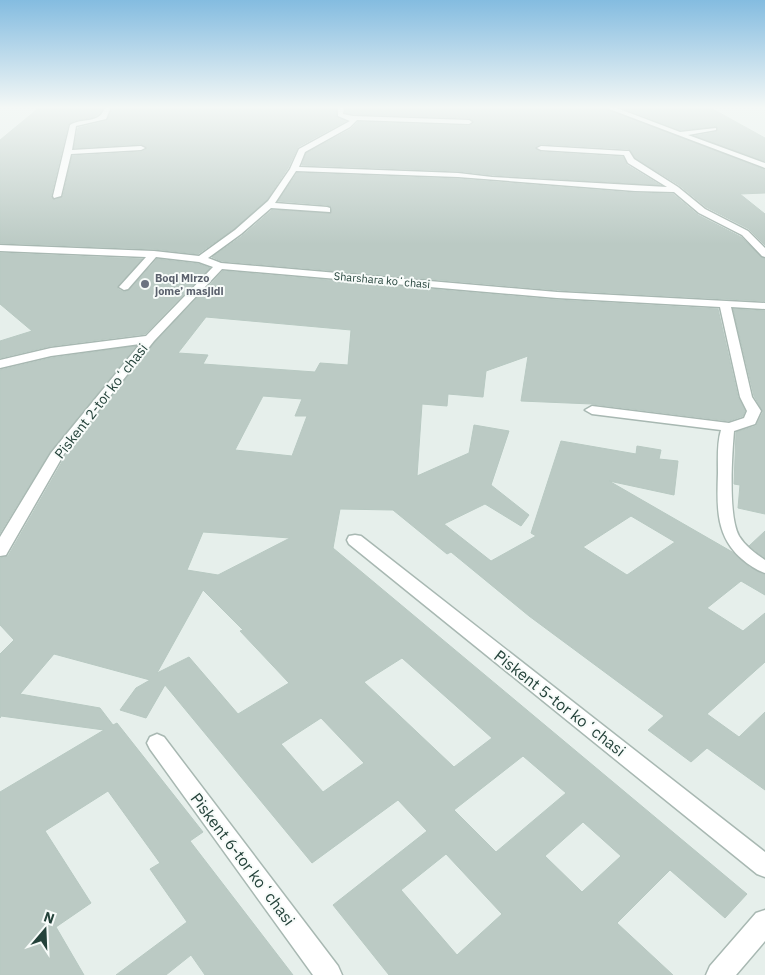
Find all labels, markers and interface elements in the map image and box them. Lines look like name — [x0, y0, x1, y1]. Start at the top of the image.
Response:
street label: Sharshara koʻchasi — [333, 269, 431, 291]
place label: Boqi Mirzo jome’ masjidi — [154, 271, 224, 298]
marker: Boqi Mirzo jome’ masjidi — [139, 278, 151, 290]
street label: Piskent 2-tor koʻchasi — [50, 340, 152, 462]
street label: Piskent 5-tor koʻchasi — [490, 645, 630, 761]
street label: Piskent 6-tor koʻchasi — [186, 789, 300, 929]
north arrow — [20, 905, 70, 955]
text: N — [42, 908, 57, 928]

